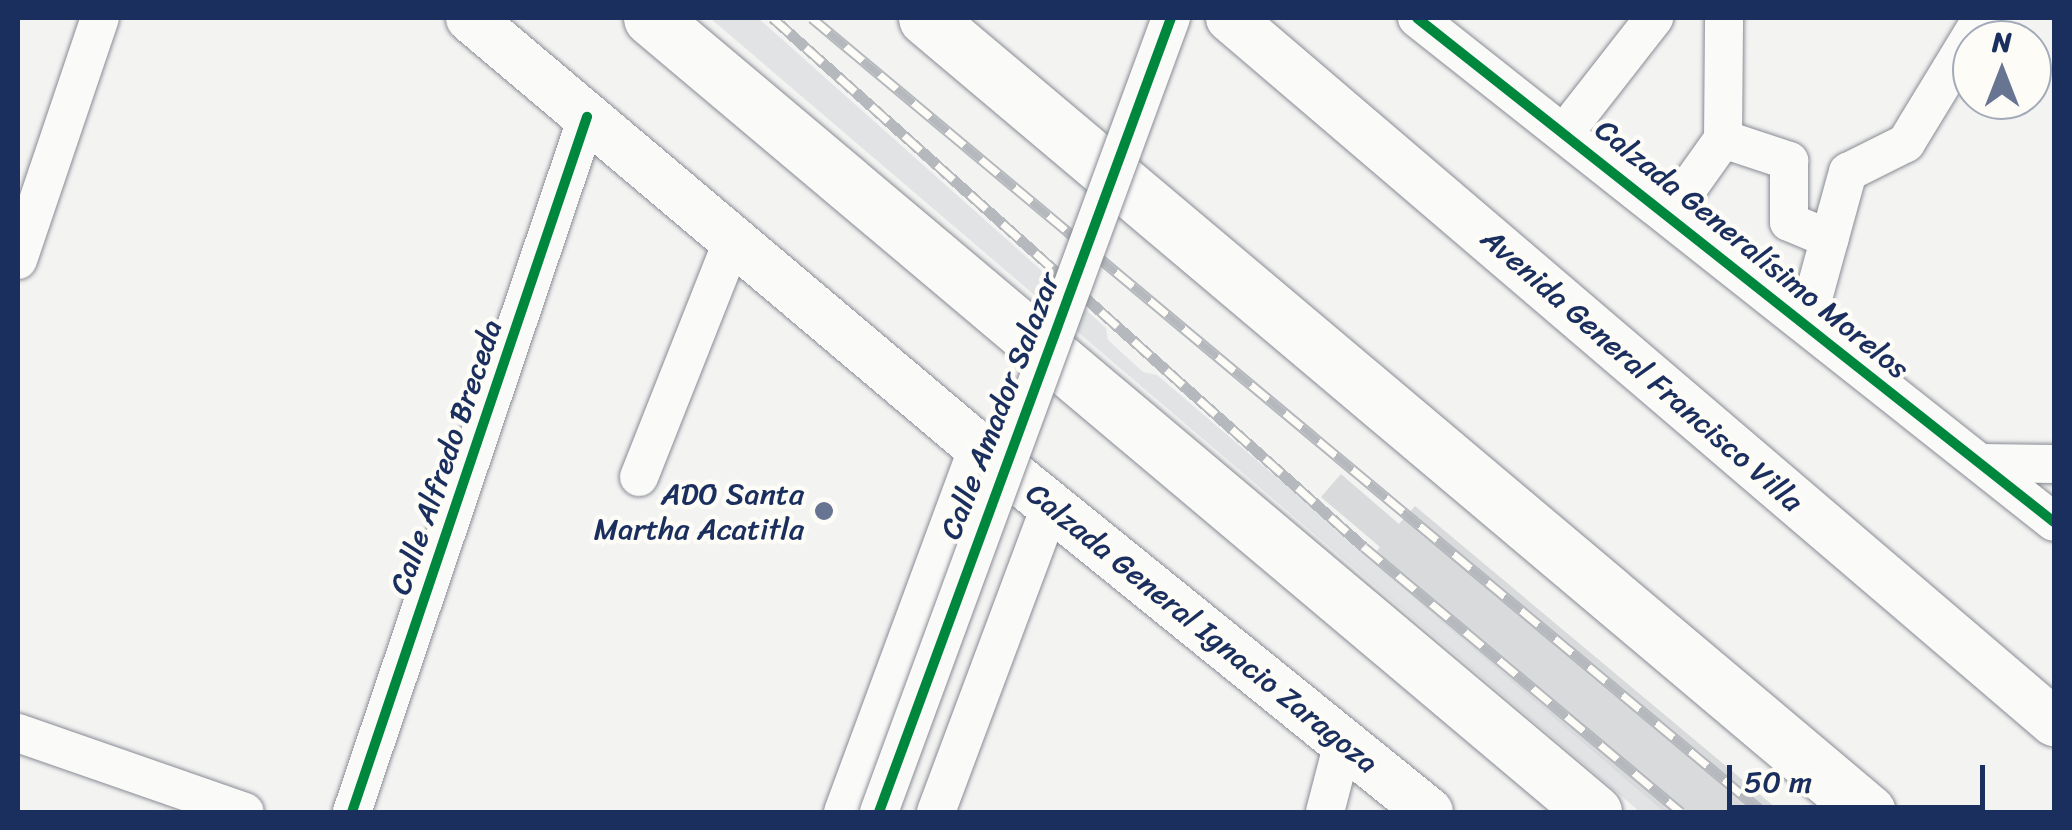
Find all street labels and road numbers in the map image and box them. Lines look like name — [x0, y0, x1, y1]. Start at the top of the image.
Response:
street label: Calzada Generalísimo Morelos — [1589, 112, 1915, 386]
street label: Avenida General Francisco Villa — [1474, 220, 1810, 520]
street label: Calle Amador Salazar — [933, 268, 1067, 544]
street label: Calle Alfredo Breceda — [382, 314, 510, 600]
street label: Calzada General Ignacio Zaragoza — [1019, 475, 1385, 781]

